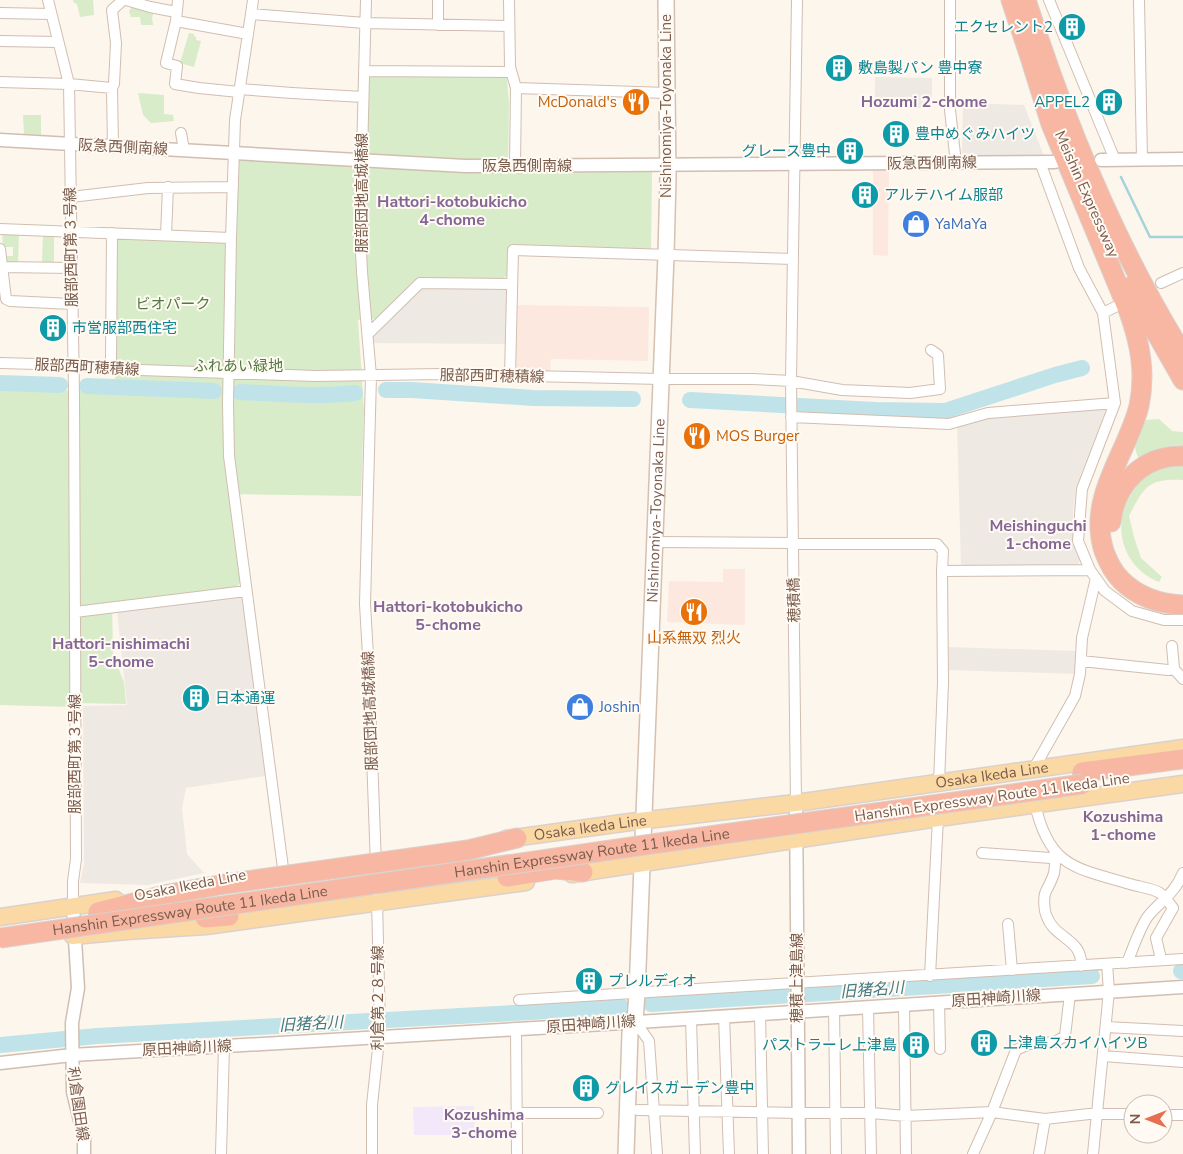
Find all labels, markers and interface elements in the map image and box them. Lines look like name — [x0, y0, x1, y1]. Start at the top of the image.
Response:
building icon: エクセレント2 — [1057, 12, 1087, 42]
street label: Nishinomiya-Toyonaka Line — [656, 14, 676, 198]
place label: エクセレント2 — [954, 17, 1053, 37]
building icon: 敷島製パン 豊中寮 — [824, 53, 854, 83]
place label: 敷島製パン 豊中寮 — [858, 58, 983, 78]
restaurant icon: McDonald's — [621, 87, 651, 117]
building icon: APPEL2 — [1094, 87, 1124, 117]
district label: Hozumi 2-chome — [861, 91, 988, 113]
place label: McDonald's — [538, 92, 617, 112]
place label: APPEL2 — [1034, 92, 1090, 112]
building icon: 豊中めぐみハイツ — [881, 119, 911, 149]
place label: 豊中めぐみハイツ — [915, 124, 1035, 144]
street label: Meishin Expressway — [1050, 127, 1124, 261]
street label: 服部団地高城橋線 — [352, 133, 372, 253]
street label: 阪急西側南線 — [78, 135, 168, 159]
building icon: グレース豊中 — [835, 136, 865, 166]
place label: グレース豊中 — [742, 141, 831, 161]
street label: 阪急西側南線 — [887, 152, 977, 174]
street label: 阪急西側南線 — [482, 156, 572, 176]
building icon: アルテハイム服部 — [850, 180, 880, 210]
place label: アルテハイム服部 — [884, 185, 1003, 205]
street label: 服部西町第３号線 — [60, 187, 82, 307]
district label: Hattori-kotobukicho 4-chome — [377, 191, 527, 231]
shop icon: YaMaYa — [901, 209, 931, 239]
place label: YaMaYa — [934, 214, 987, 234]
park label: ビオパーク — [135, 294, 211, 314]
building icon: 市営服部西住宅 — [38, 313, 68, 343]
place label: 市営服部西住宅 — [72, 318, 177, 338]
street label: 服部西町穂積線 — [34, 354, 140, 380]
park label: ふれあい緑地 — [193, 356, 283, 376]
street label: 服部西町穂積線 — [439, 365, 545, 387]
street label: Nishinomiya-Toyonaka Line — [642, 418, 670, 603]
restaurant icon: MOS Burger — [682, 421, 712, 451]
place label: MOS Burger — [716, 426, 800, 446]
district label: Meishinguchi 1-chome — [989, 515, 1087, 555]
street label: 穂積橋 — [784, 577, 804, 623]
district label: Hattori-kotobukicho 5-chome — [373, 596, 523, 636]
restaurant icon: 山系無双 烈火 — [679, 597, 709, 627]
place label: 山系無双 烈火 — [647, 628, 741, 648]
district label: Hattori-nishimachi 5-chome — [52, 633, 190, 673]
street label: 服部団地高城橋線 — [358, 651, 382, 771]
building icon: 日本通運 — [181, 683, 211, 713]
place label: 日本通運 — [215, 688, 275, 708]
shop icon: Joshin — [565, 692, 595, 722]
street label: 服部西町第３号線 — [65, 694, 85, 814]
place label: Joshin — [598, 697, 640, 717]
street label: Osaka Ikeda Line — [934, 757, 1050, 793]
street label: Hanshin Expressway Route 11 Ikeda Line — [853, 768, 1131, 826]
district label: Kozushima 1-chome — [1083, 806, 1163, 846]
street label: Osaka Ikeda Line — [532, 810, 648, 845]
street label: Hanshin Expressway Route 11 Ikeda Line — [453, 823, 731, 882]
street label: Osaka Ikeda Line — [132, 864, 248, 906]
street label: Hanshin Expressway Route 11 Ikeda Line — [51, 881, 329, 940]
street label: 穂積上津島線 — [787, 933, 807, 1023]
street label: 利倉第２８号線 — [368, 945, 388, 1051]
building icon: プレルディオ — [574, 966, 604, 996]
place label: プレルディオ — [608, 971, 697, 991]
water label: 旧猪名川 — [839, 977, 907, 1003]
street label: 原田神崎川線 — [950, 985, 1042, 1011]
water label: 旧猪名川 — [278, 1011, 346, 1037]
street label: 原田神崎川線 — [545, 1011, 637, 1037]
building icon: 上津島スカイハイツB — [969, 1028, 999, 1058]
building icon: パストラーレ上津島 — [901, 1030, 931, 1060]
place label: 上津島スカイハイツB — [1003, 1033, 1148, 1053]
place label: パストラーレ上津島 — [762, 1035, 897, 1055]
street label: 原田神崎川線 — [142, 1036, 232, 1060]
street label: 利倉園田線 — [63, 1065, 93, 1143]
building icon: グレイスガーデン豊中 — [571, 1073, 601, 1103]
place label: グレイスガーデン豊中 — [605, 1078, 755, 1098]
north arrow — [1123, 1094, 1173, 1144]
district label: Kozushima 3-chome — [444, 1104, 524, 1144]
text: N — [1126, 1114, 1145, 1124]

